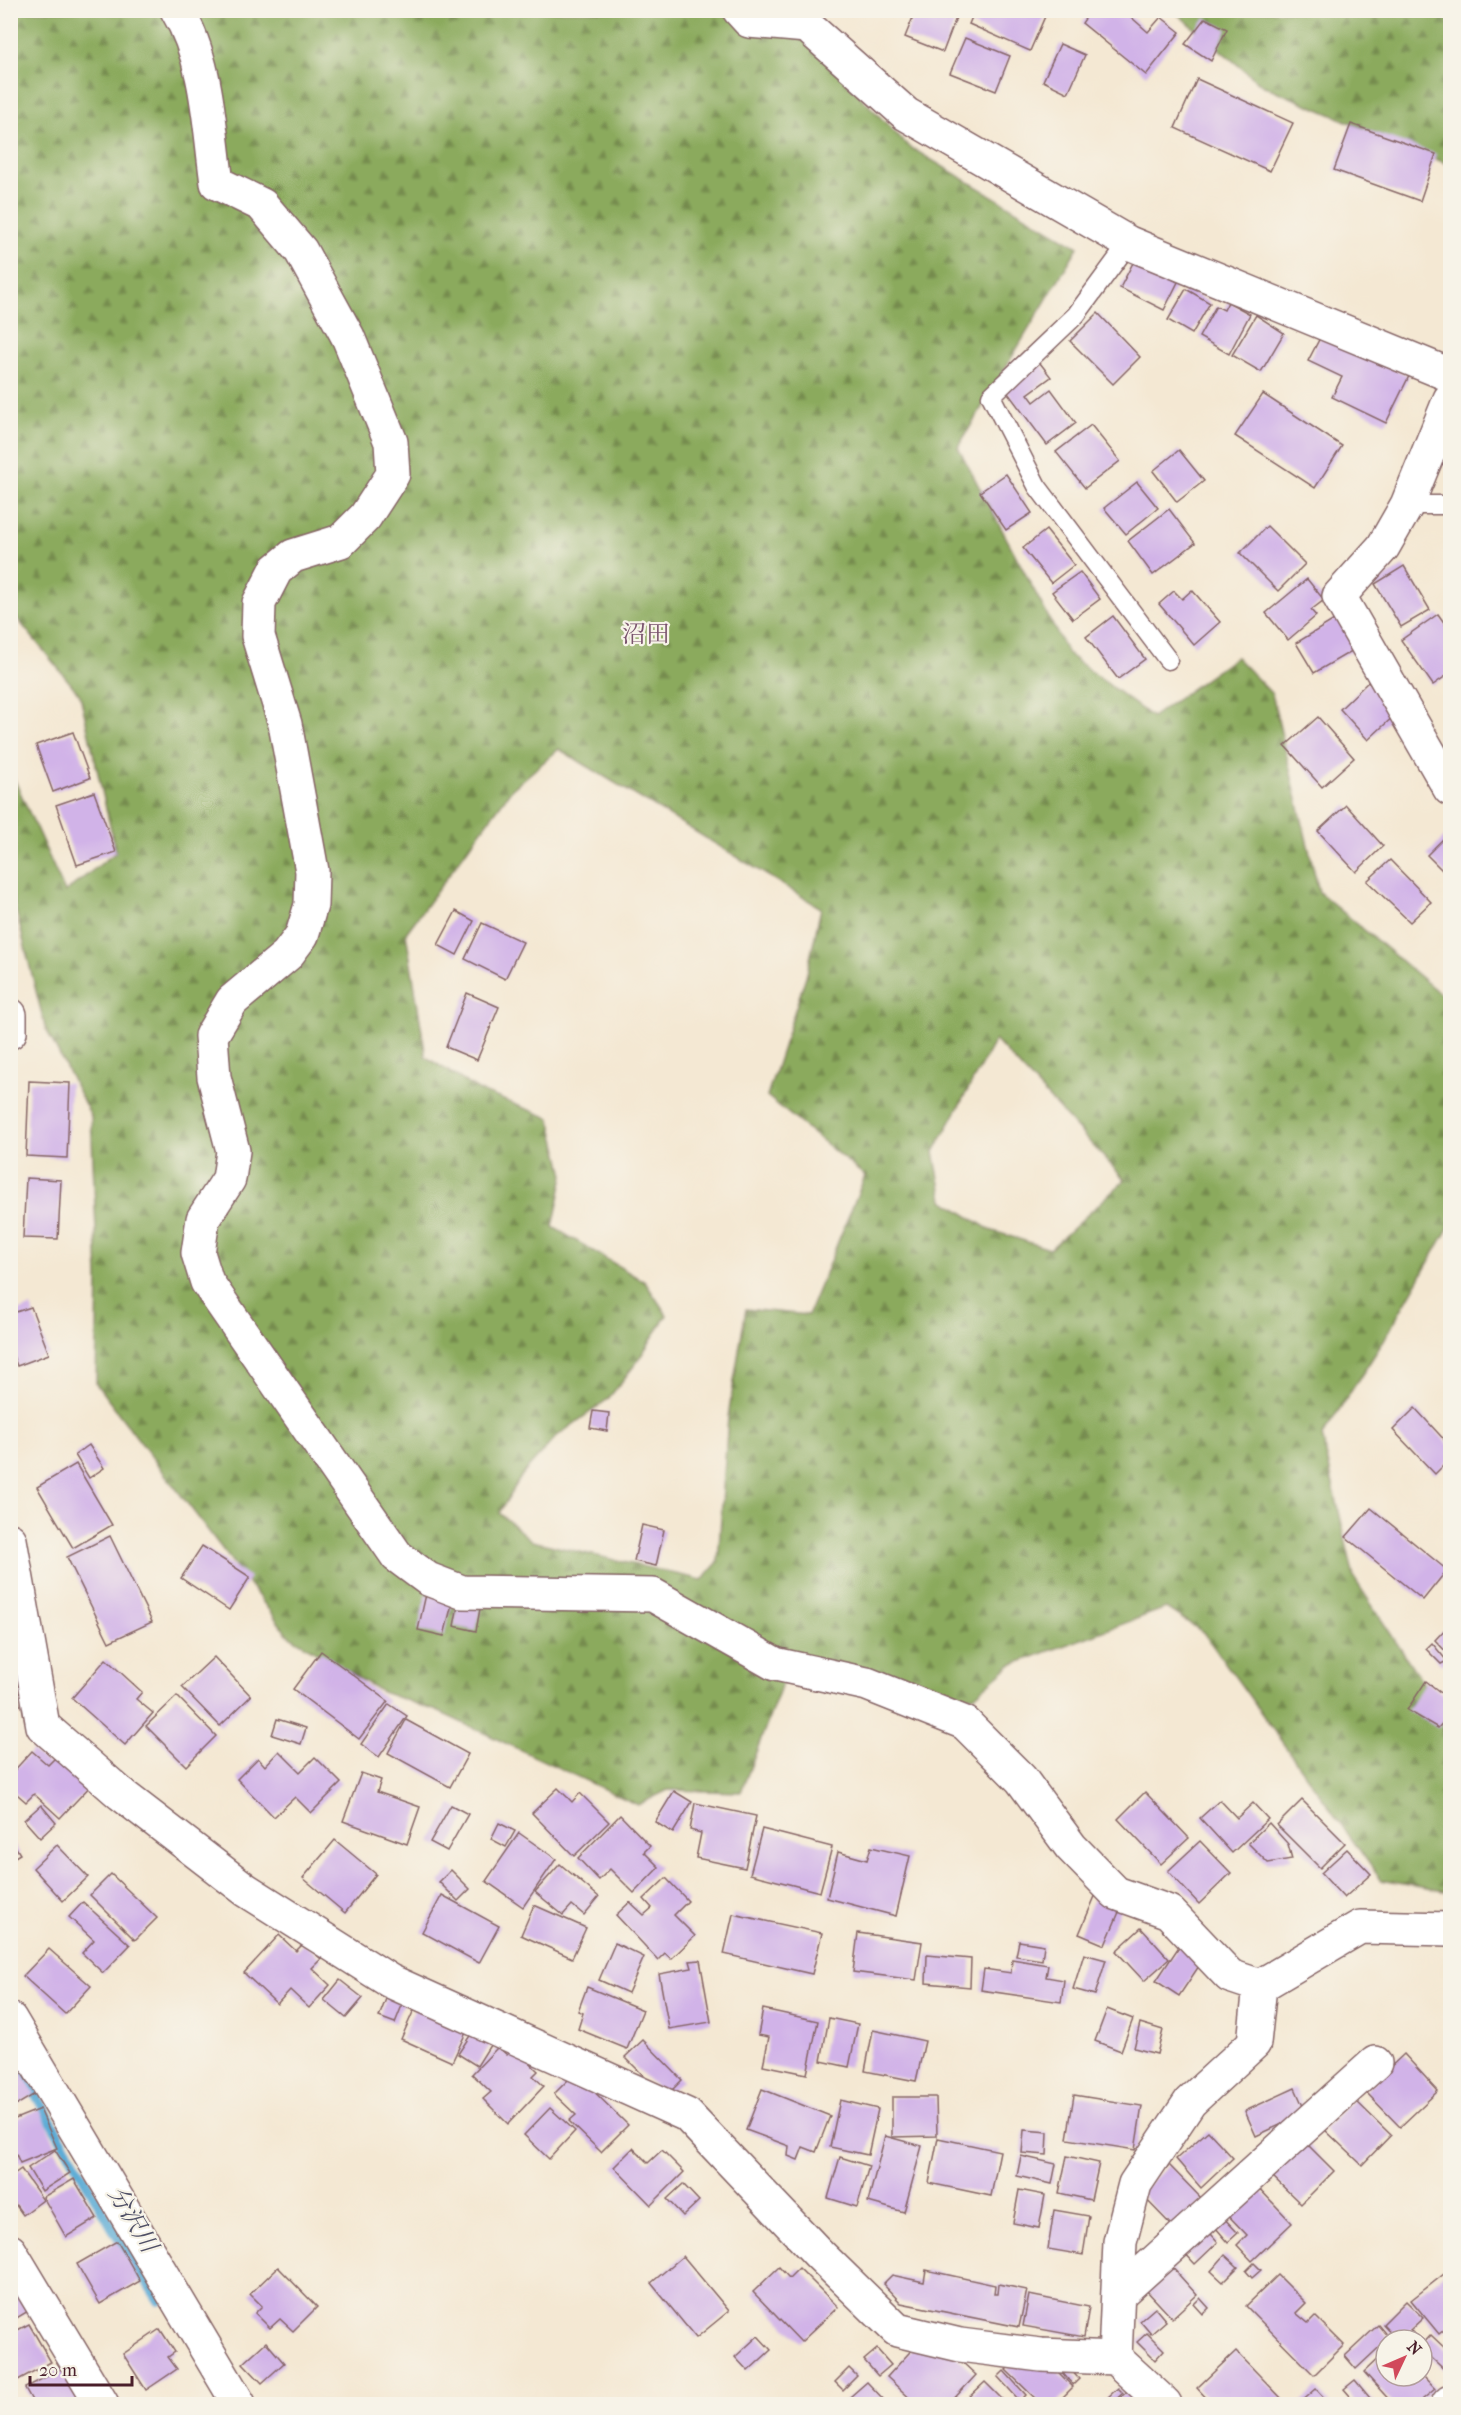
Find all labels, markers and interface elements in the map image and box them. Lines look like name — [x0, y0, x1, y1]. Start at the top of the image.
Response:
district label: 沼田 — [622, 620, 670, 648]
water label: 分沢川 — [102, 2181, 165, 2260]
north arrow — [1374, 2328, 1434, 2388]
text: N — [1403, 2337, 1426, 2360]
scale bar — [30, 2349, 132, 2387]
text: 20 m — [39, 2360, 77, 2381]

